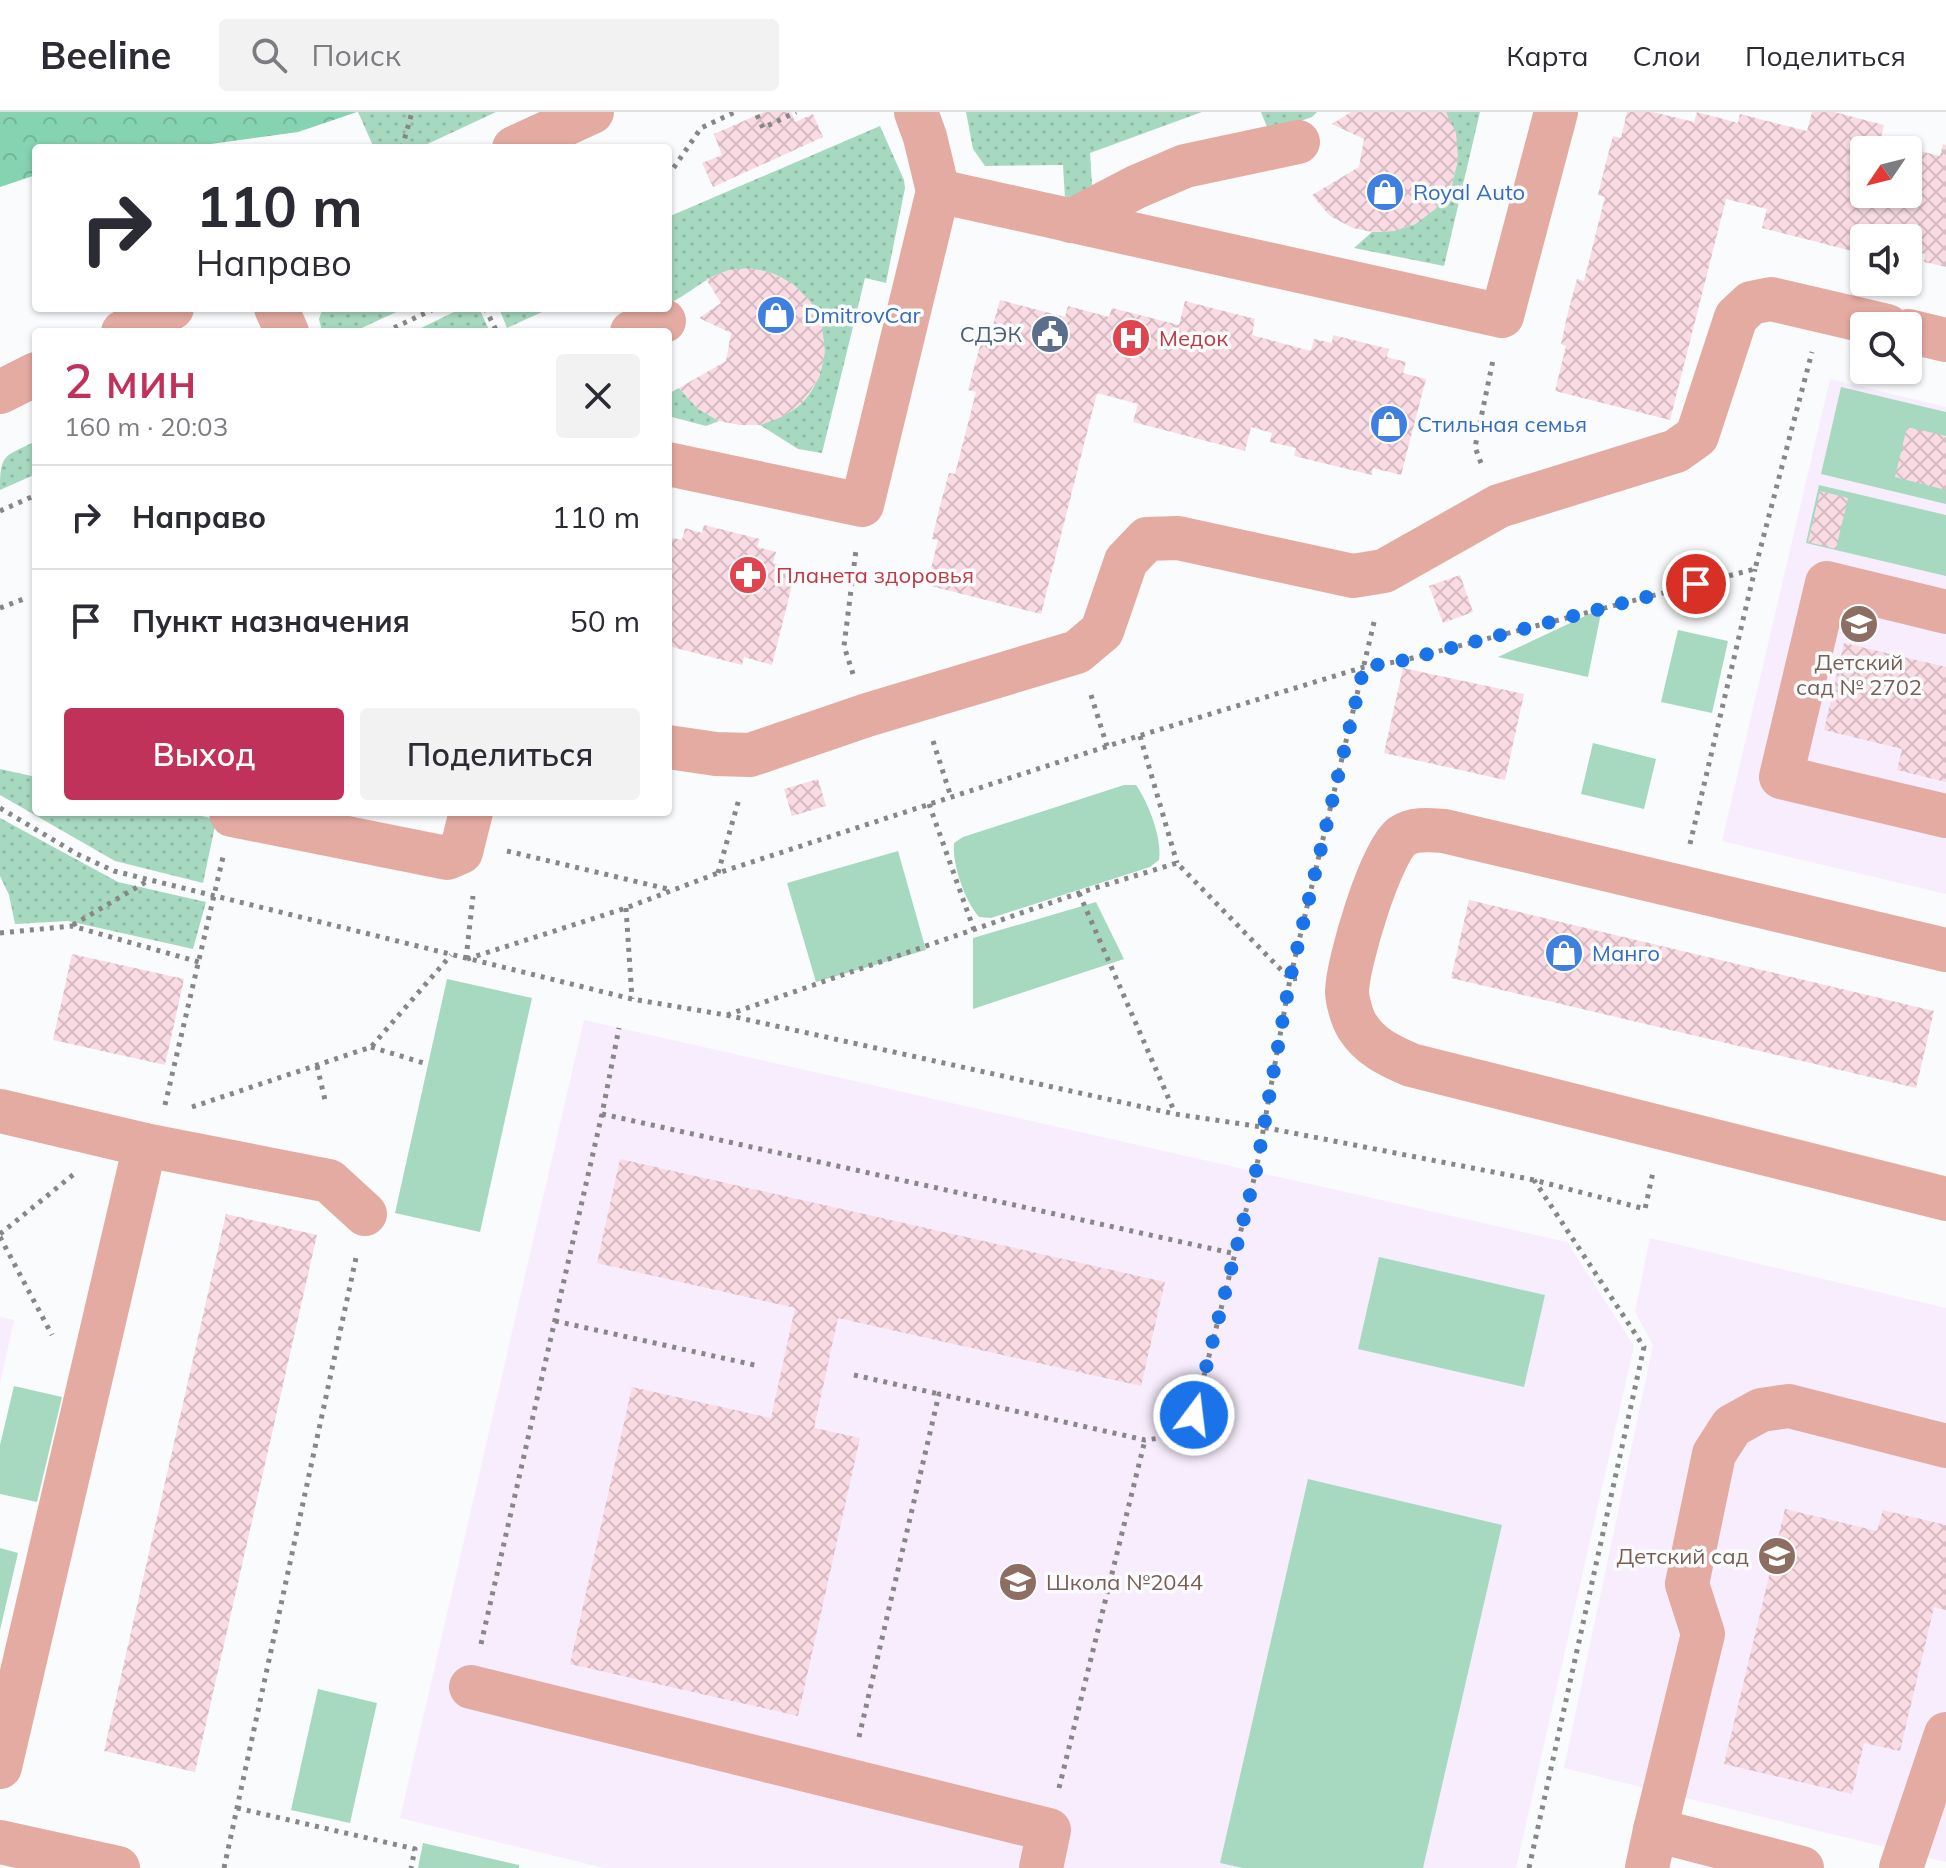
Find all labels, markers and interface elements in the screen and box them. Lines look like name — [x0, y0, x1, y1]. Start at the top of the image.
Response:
search box — [219, 19, 779, 91]
text: Beeline — [40, 31, 171, 79]
icon: search — [247, 33, 291, 77]
text: Поиск — [311, 36, 401, 74]
text: Карта — [1506, 38, 1589, 73]
text: Слои — [1633, 38, 1701, 73]
text: Поделиться — [1745, 38, 1906, 73]
north arrow — [1850, 136, 1922, 208]
map controls — [1850, 136, 1922, 384]
text: 110 m — [196, 171, 363, 241]
shop icon: Royal Auto — [1364, 171, 1406, 213]
icon: right — [64, 176, 168, 280]
place label: Royal Auto — [1413, 178, 1525, 206]
button: sound — [1850, 224, 1922, 296]
text: Направо — [196, 240, 352, 285]
shop icon: DmitrovCar — [755, 294, 797, 336]
place label: DmitrovCar — [804, 301, 921, 329]
button: search — [1850, 312, 1922, 384]
public building icon: СДЭК — [1029, 313, 1071, 355]
hospital icon: Медок — [1110, 317, 1152, 359]
place label: СДЭК — [960, 320, 1023, 348]
place label: Медок — [1159, 324, 1228, 352]
text: 2 мин — [64, 350, 197, 410]
button: close — [556, 354, 640, 438]
shop icon: Стильная семья — [1368, 403, 1410, 445]
text: 160 m · 20:03 — [64, 410, 228, 443]
place label: Стильная семья — [1417, 410, 1587, 438]
icon: right — [64, 495, 108, 539]
text: Направо — [132, 498, 266, 536]
text: 110 m — [552, 498, 640, 536]
pin — [1662, 550, 1730, 618]
pharmacy icon: Планета здоровья — [727, 554, 769, 596]
place label: Планета здоровья — [776, 561, 974, 589]
icon: arrive — [1674, 562, 1718, 606]
icon: arrive — [64, 599, 108, 643]
text: Пункт назначения — [132, 602, 410, 640]
text: 50 m — [570, 602, 640, 640]
school or university icon: Детский сад № 2702 — [1838, 603, 1880, 645]
place label: Детский сад № 2702 — [1796, 648, 1922, 701]
button: Выход — [64, 708, 344, 800]
button: Поделиться — [360, 708, 640, 800]
shop icon: Манго — [1543, 932, 1585, 974]
place label: Манго — [1592, 939, 1660, 967]
position arrow — [1152, 1373, 1236, 1457]
school or university icon: Детский сад — [1756, 1535, 1798, 1577]
place label: Детский сад — [1616, 1542, 1749, 1570]
school or university icon: Школа №2044 — [997, 1561, 1039, 1603]
place label: Школа №2044 — [1046, 1568, 1203, 1596]

